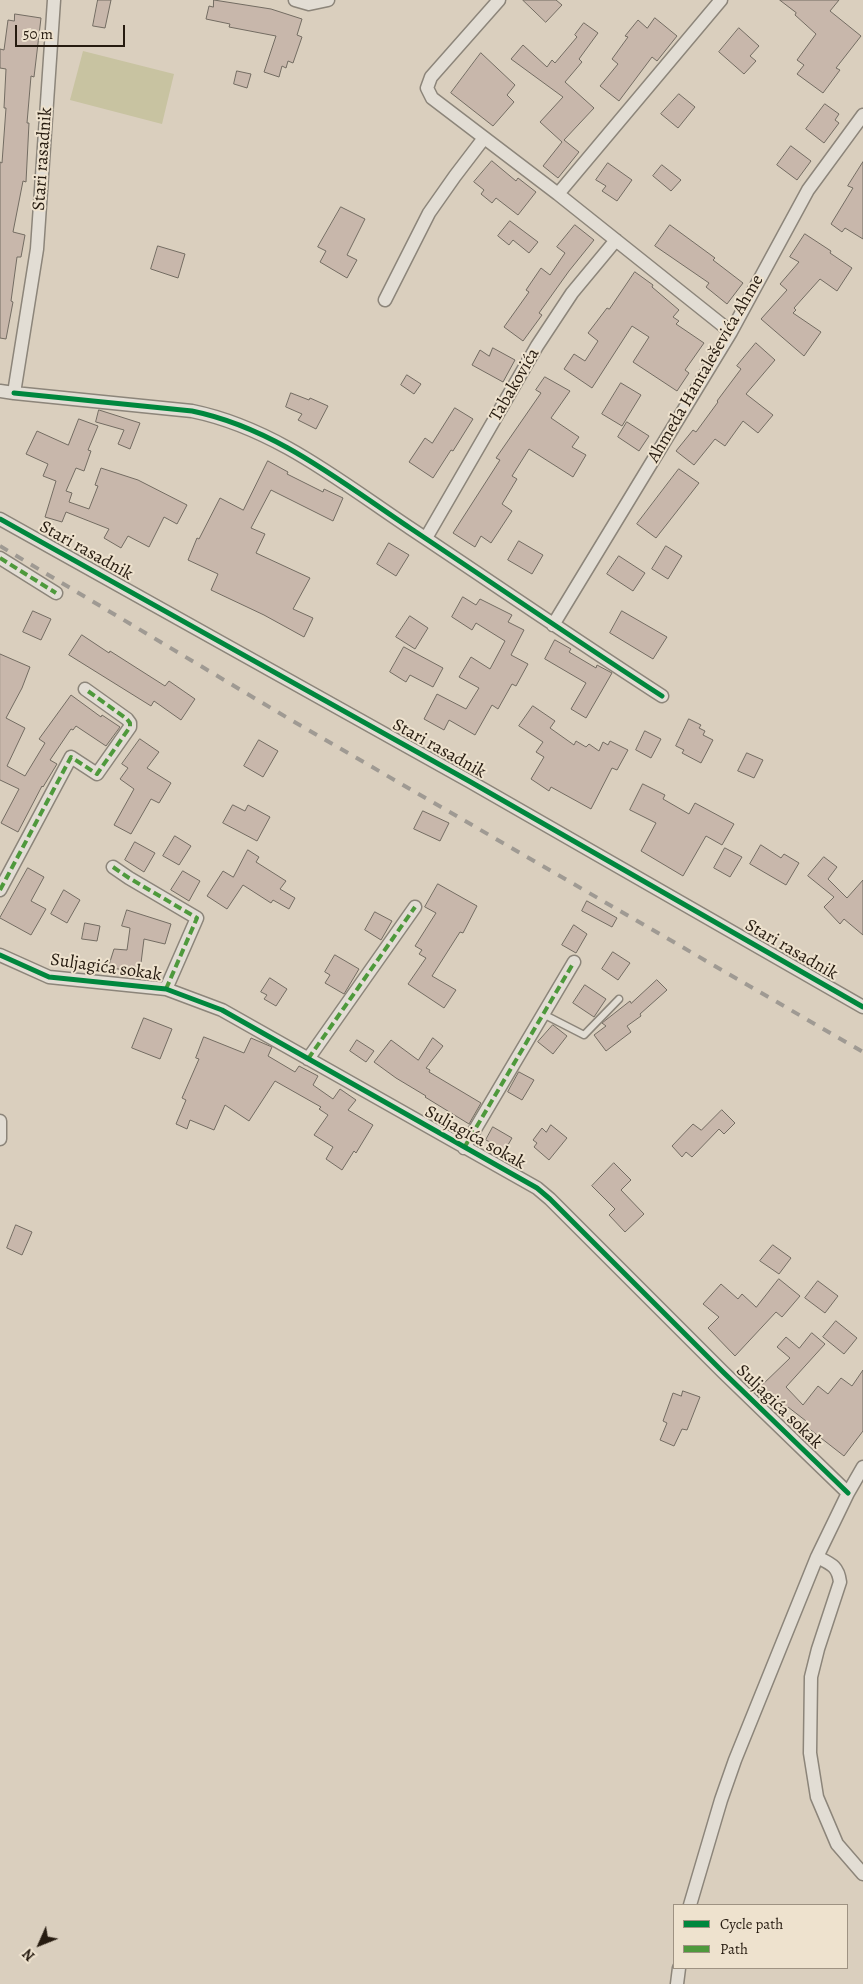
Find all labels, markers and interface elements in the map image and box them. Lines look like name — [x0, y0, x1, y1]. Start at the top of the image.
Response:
scale bar — [18, 15, 128, 47]
text: 50 m — [23, 24, 53, 44]
street label: Stari rasadnik — [29, 107, 57, 211]
street label: Ahmeda Hantaleševića Ahme — [643, 271, 769, 467]
street label: Tabakovića — [485, 345, 545, 425]
street label: Stari rasadnik — [35, 516, 137, 586]
street label: Stari rasadnik — [388, 714, 490, 784]
street label: Stari rasadnik — [741, 915, 841, 985]
street label: Suljagića sokak — [49, 949, 163, 987]
street label: Suljagića sokak — [421, 1101, 529, 1175]
street label: Suljagića sokak — [731, 1360, 827, 1454]
legend — [673, 1904, 848, 1969]
text: Cycle path — [720, 1914, 783, 1934]
north arrow — [15, 1919, 65, 1969]
text: Path — [720, 1939, 748, 1959]
text: N — [18, 1945, 39, 1965]

